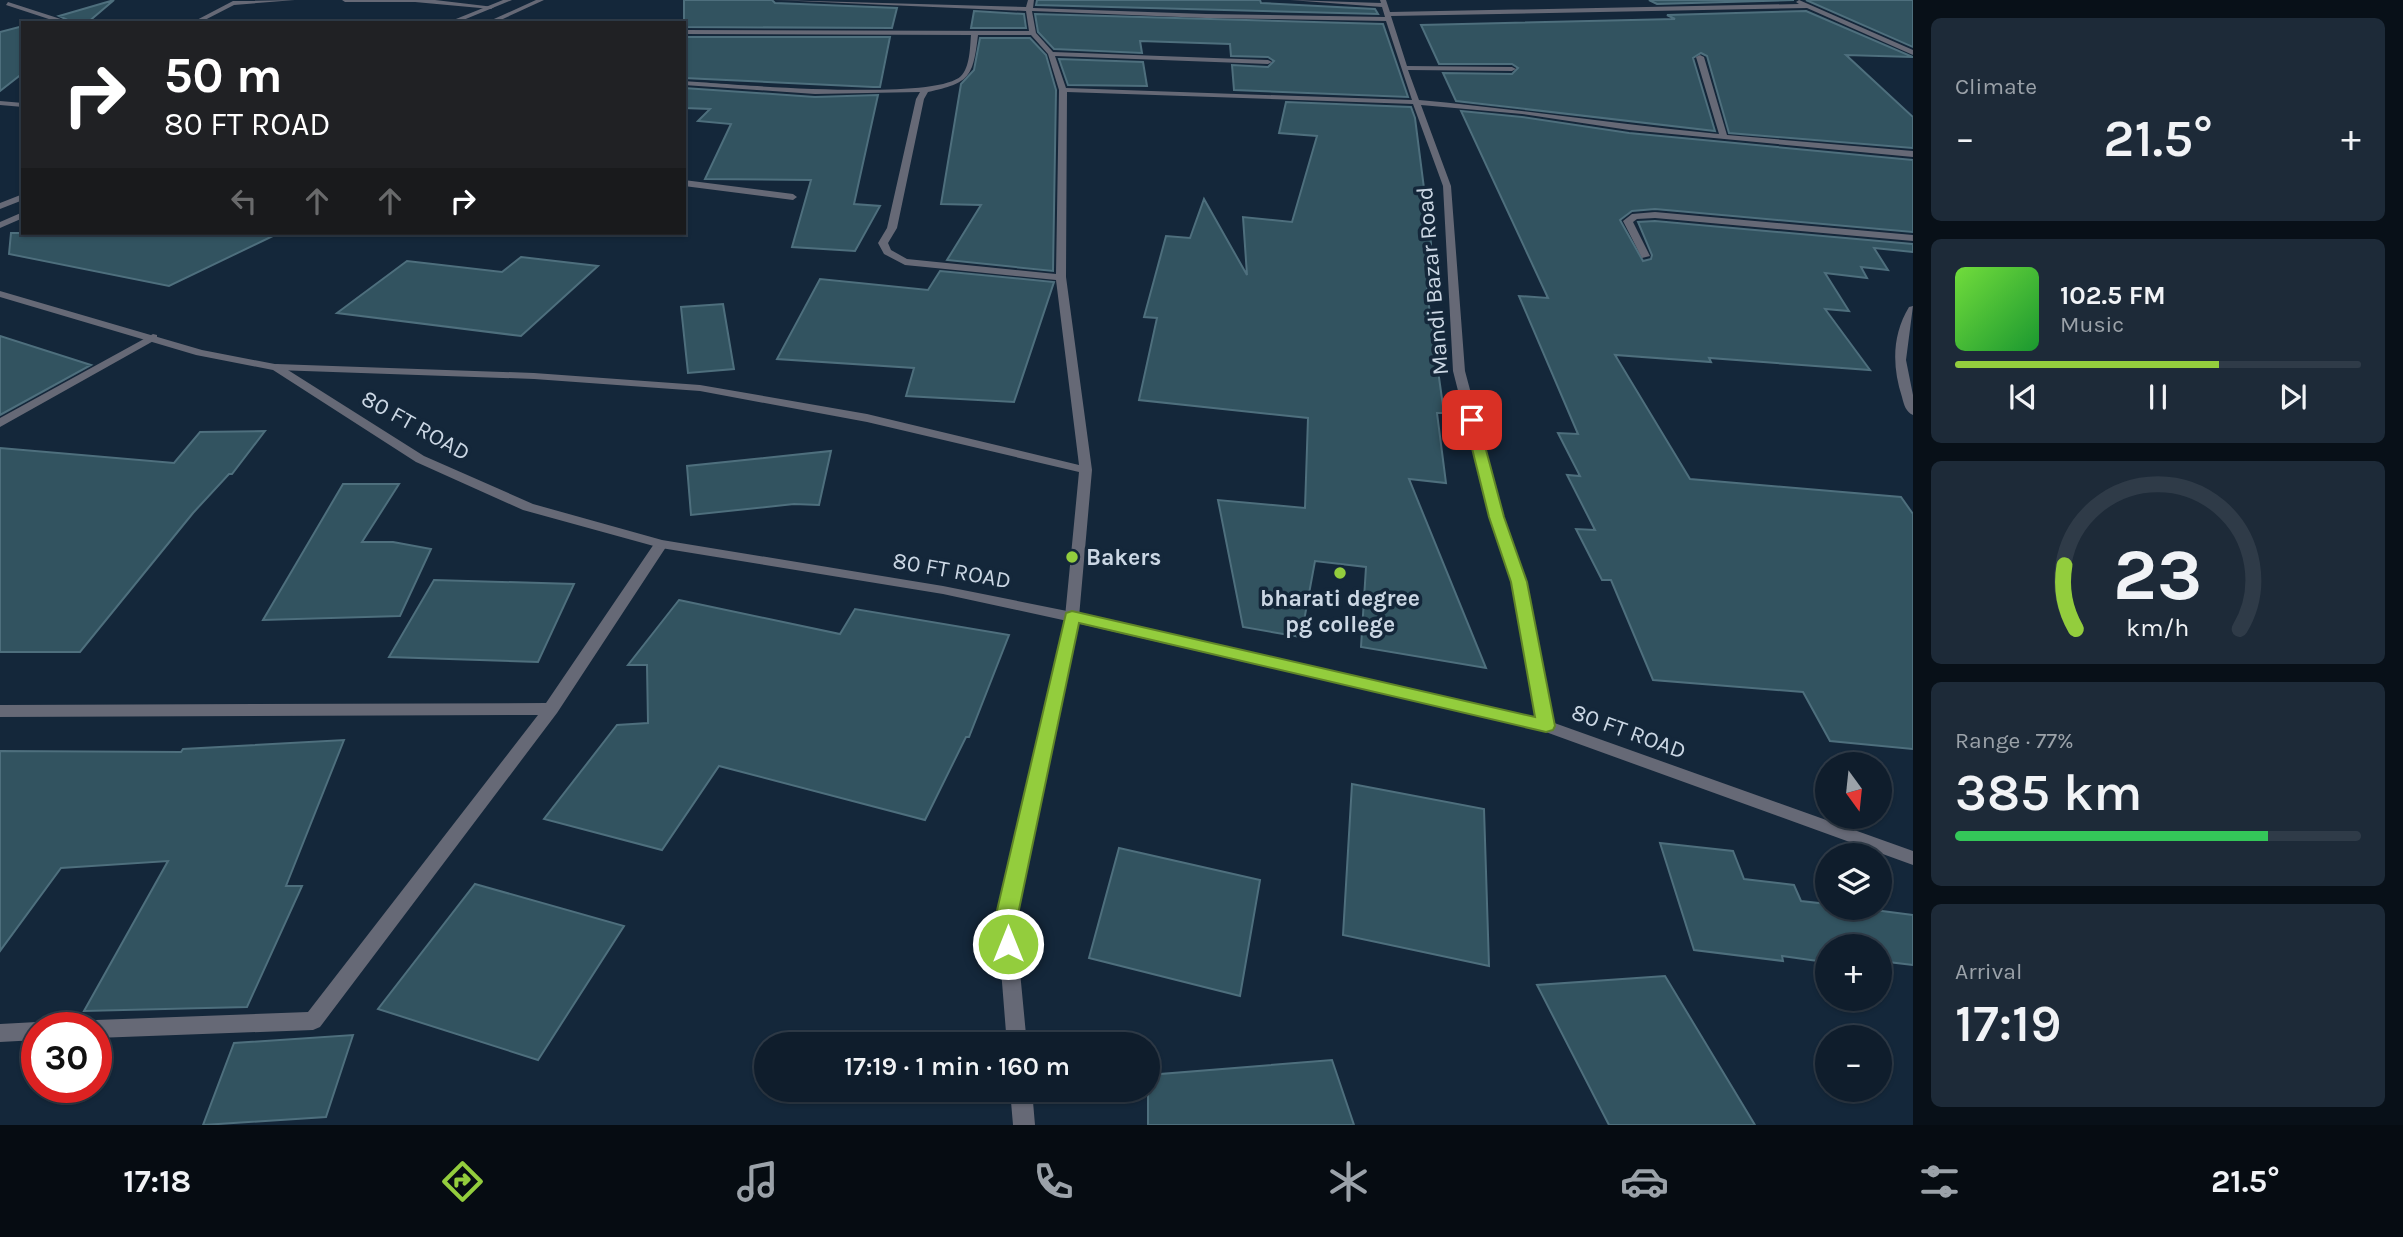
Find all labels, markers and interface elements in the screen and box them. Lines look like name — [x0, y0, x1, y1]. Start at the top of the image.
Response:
text: 50 m — [164, 47, 282, 104]
icon: right — [49, 49, 140, 140]
text: Climate — [1955, 73, 2037, 100]
text: 80 FT ROAD — [164, 106, 330, 143]
text: 21.5° — [2103, 108, 2213, 169]
text: − — [1955, 116, 1975, 161]
text: + — [2341, 116, 2361, 161]
icon: left — [225, 182, 263, 220]
icon: ahead — [298, 182, 336, 220]
icon: ahead — [371, 182, 409, 220]
icon: right — [444, 182, 482, 220]
street label: Mandi Bazar Road — [1411, 186, 1454, 376]
text: 102.5 FM — [2060, 280, 2166, 311]
text: Music — [2060, 311, 2124, 338]
icon: previous — [2004, 378, 2042, 416]
icon: pause — [2139, 378, 2177, 416]
icon: next — [2274, 378, 2312, 416]
street label: 80 FT ROAD — [357, 385, 475, 466]
pin — [1442, 390, 1502, 450]
icon: arrive — [1453, 401, 1491, 439]
text: 23 — [2113, 532, 2203, 617]
place label: Bakers — [1086, 544, 1161, 571]
street label: 80 FT ROAD — [891, 547, 1013, 594]
marker: Bakers — [1064, 549, 1080, 565]
marker: bharati degree pg college — [1332, 565, 1348, 581]
place label: bharati degree pg college — [1260, 585, 1420, 638]
text: km/h — [2126, 612, 2190, 641]
street label: 80 FT ROAD — [1568, 698, 1690, 765]
text: Range · 77% — [1955, 727, 2074, 754]
north arrow — [1815, 752, 1892, 830]
map controls — [1815, 752, 1892, 1102]
text: 385 km — [1955, 762, 2143, 823]
button: layers — [1815, 843, 1892, 920]
position arrow — [971, 907, 1045, 981]
button: + — [1815, 934, 1892, 1011]
text: Arrival — [1955, 958, 2022, 985]
text: 17:19 — [1955, 993, 2062, 1054]
speed limit sign: 30 — [21, 1012, 112, 1103]
button: − — [1815, 1025, 1892, 1102]
text: 17:19 · 1 min · 160 m — [844, 1051, 1070, 1082]
icon: directions — [438, 1157, 487, 1206]
icon: music — [733, 1157, 782, 1206]
icon: phone — [1029, 1157, 1078, 1206]
icon: climate — [1324, 1157, 1373, 1206]
icon: car — [1620, 1157, 1669, 1206]
icon: filters — [1915, 1157, 1964, 1206]
text: 17:18 — [123, 1163, 191, 1200]
text: 21.5° — [2211, 1163, 2280, 1200]

